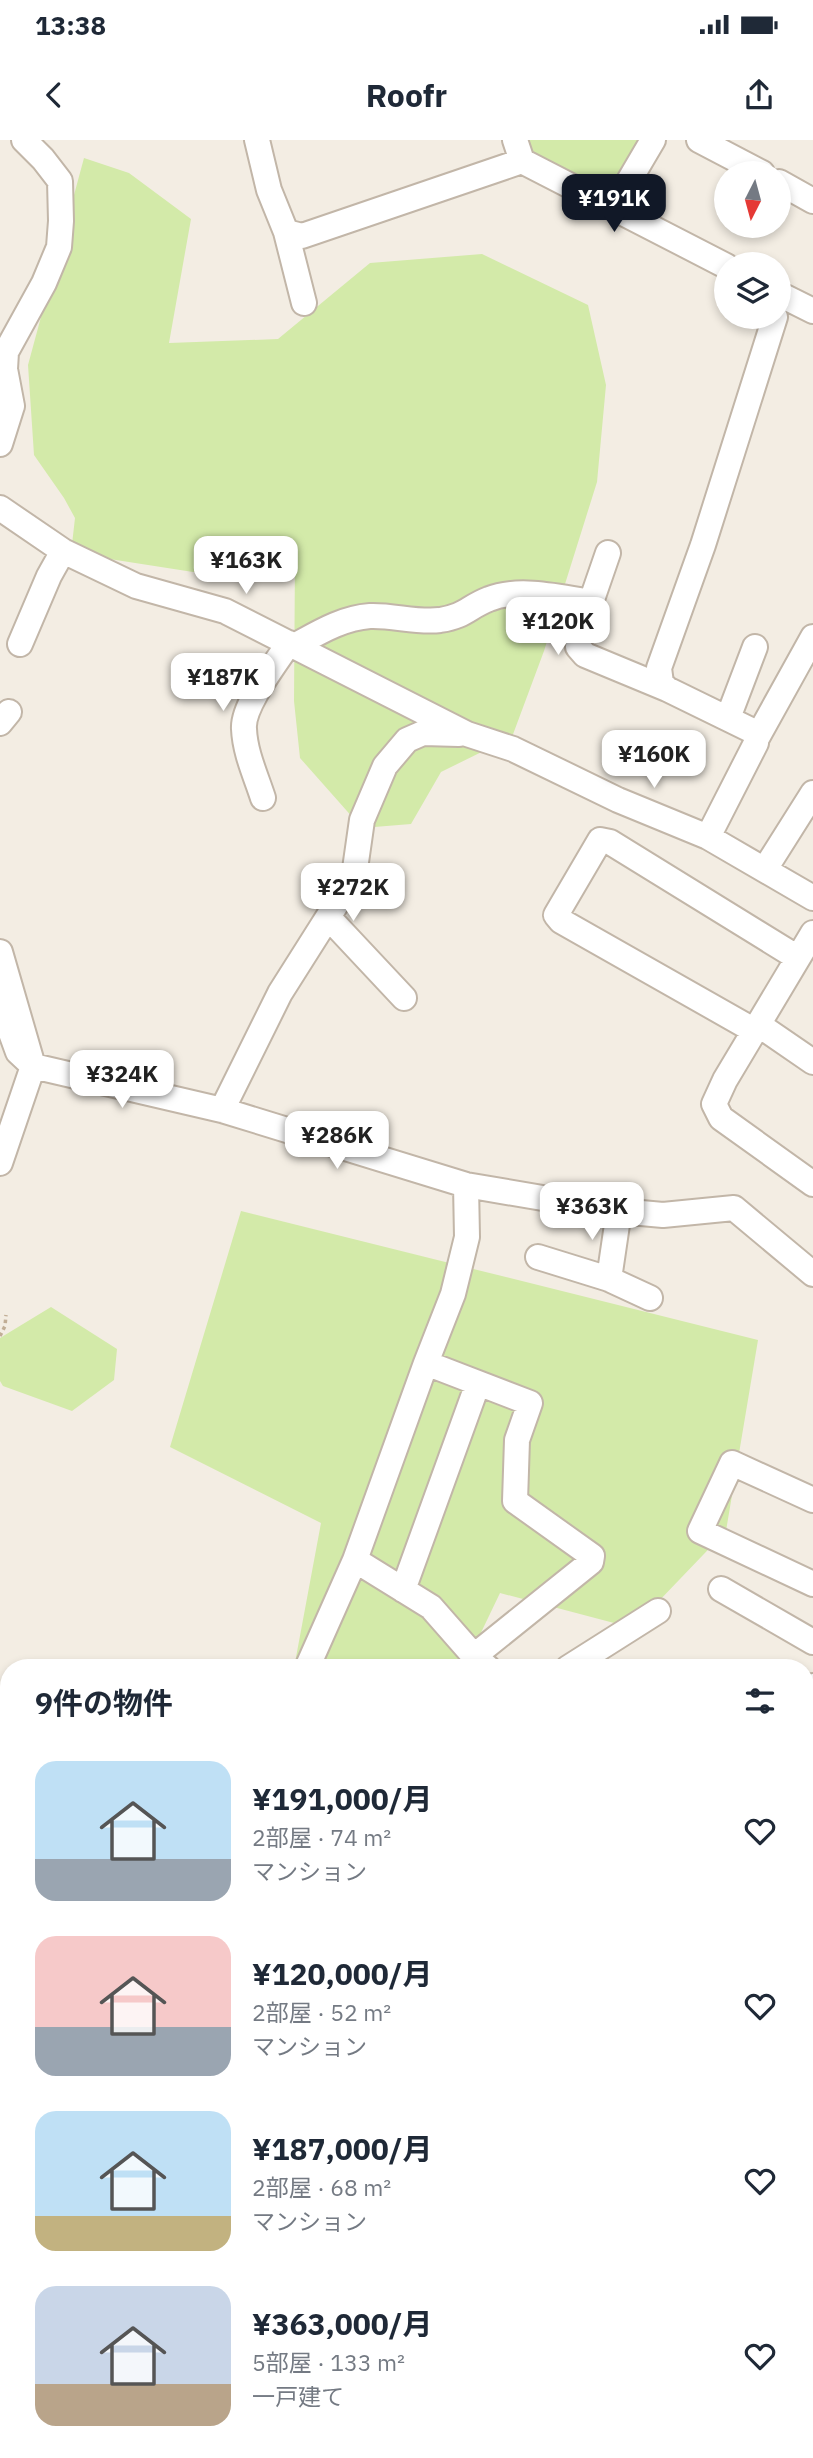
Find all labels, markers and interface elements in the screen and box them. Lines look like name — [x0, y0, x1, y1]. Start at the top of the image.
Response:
text: 13:38 — [35, 8, 106, 42]
text: Roofr — [366, 74, 447, 116]
icon: back — [35, 76, 73, 114]
icon: share — [740, 76, 778, 114]
north arrow — [714, 161, 791, 238]
map controls — [714, 161, 791, 329]
pin: ¥191K — [565, 174, 663, 234]
text: ¥191K — [578, 182, 650, 212]
button: layers — [714, 252, 791, 329]
pin: ¥163K — [197, 536, 295, 596]
text: ¥163K — [210, 544, 282, 574]
pin: ¥120K — [509, 598, 607, 657]
text: ¥120K — [522, 605, 594, 635]
pin: ¥187K — [174, 654, 272, 713]
text: ¥187K — [187, 661, 259, 691]
pin: ¥160K — [605, 730, 703, 790]
text: ¥160K — [618, 738, 690, 768]
pin: ¥272K — [304, 864, 402, 923]
text: ¥272K — [317, 871, 389, 901]
pin: ¥324K — [73, 1051, 171, 1110]
text: ¥324K — [86, 1058, 158, 1088]
pin: ¥286K — [288, 1112, 386, 1171]
text: ¥286K — [301, 1119, 373, 1149]
pin: ¥363K — [543, 1182, 641, 1242]
text: ¥363K — [556, 1190, 628, 1220]
icon: filters — [741, 1682, 779, 1720]
text: 9件の物件 — [35, 1683, 173, 1722]
text: ¥191,000/月 — [252, 1779, 433, 1818]
icon: home — [91, 1789, 175, 1873]
icon: heart — [741, 1812, 779, 1850]
text: 2部屋 · 74 m² — [252, 1822, 391, 1852]
text: マンション — [252, 1856, 367, 1886]
text: ¥120,000/月 — [252, 1954, 433, 1993]
icon: home — [91, 1964, 175, 2048]
icon: heart — [741, 1987, 779, 2025]
text: 2部屋 · 52 m² — [252, 1997, 391, 2027]
text: マンション — [252, 2031, 367, 2061]
text: ¥187,000/月 — [252, 2129, 433, 2168]
icon: home — [91, 2139, 175, 2223]
icon: heart — [741, 2162, 779, 2200]
text: 2部屋 · 68 m² — [252, 2172, 391, 2202]
text: マンション — [252, 2206, 367, 2236]
text: ¥363,000/月 — [252, 2304, 433, 2343]
icon: home — [91, 2314, 175, 2398]
icon: heart — [741, 2337, 779, 2375]
text: 5部屋 · 133 m² — [252, 2347, 405, 2377]
text: 一戸建て — [252, 2381, 344, 2411]

